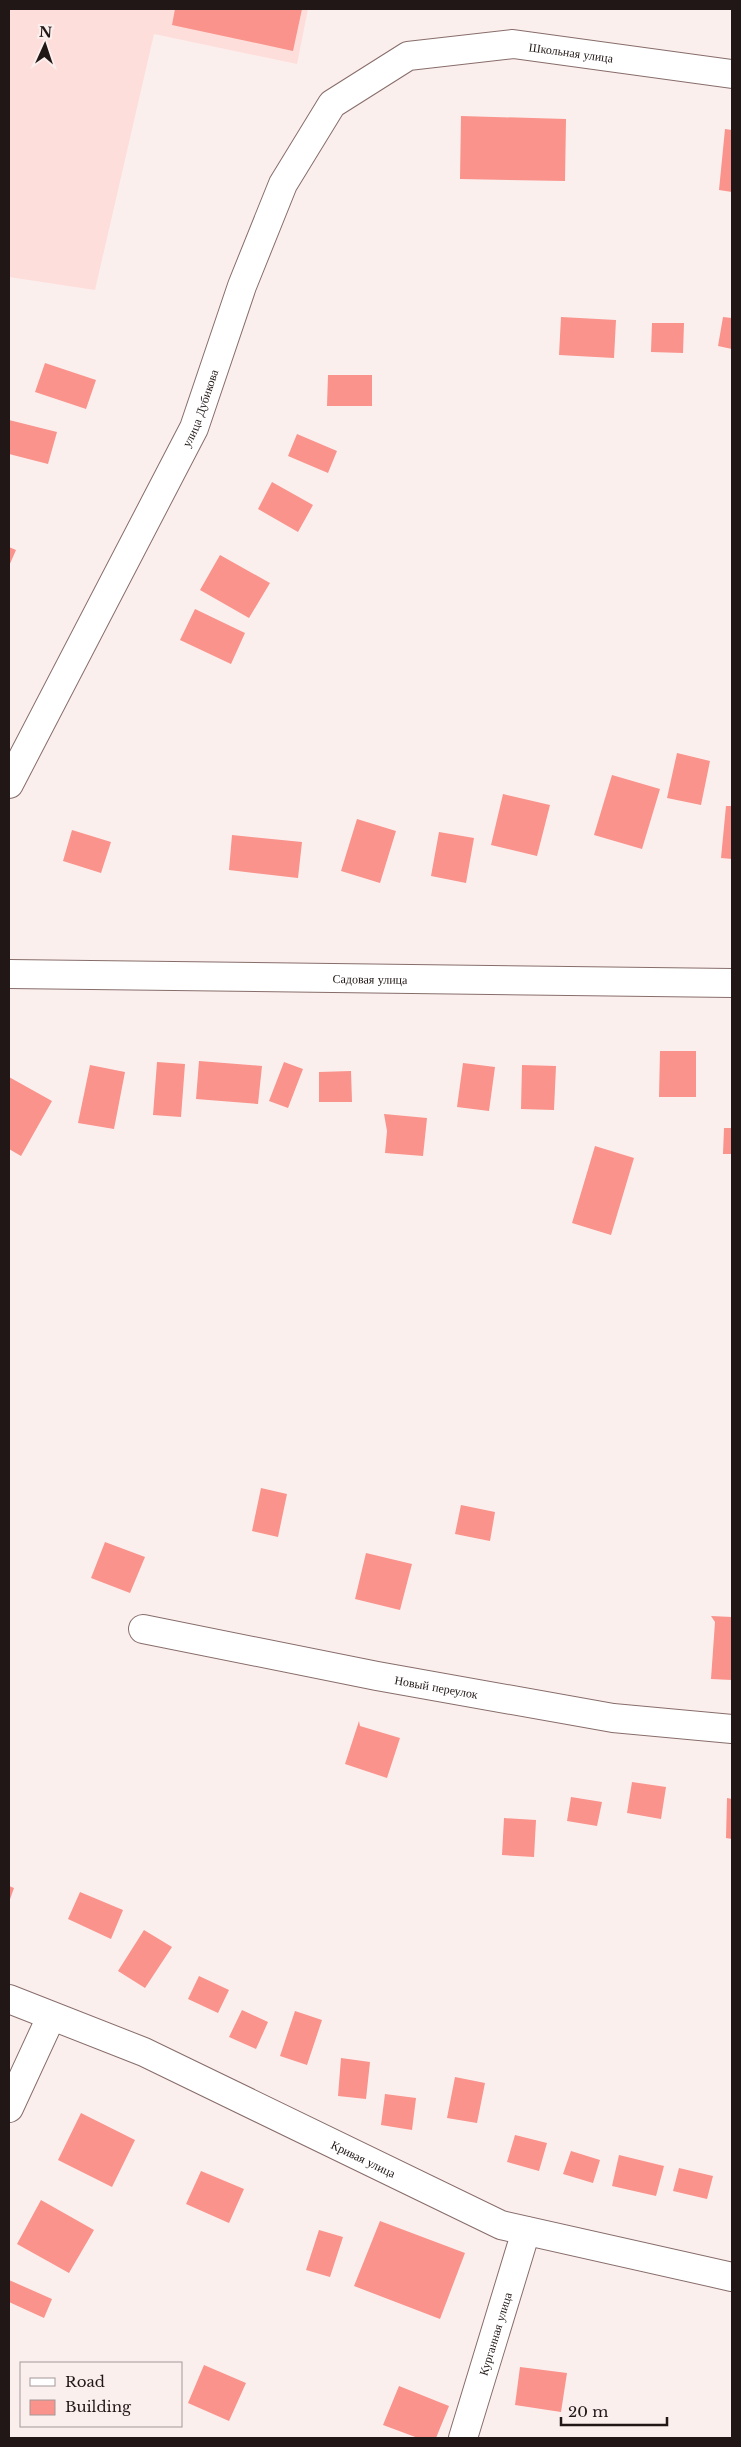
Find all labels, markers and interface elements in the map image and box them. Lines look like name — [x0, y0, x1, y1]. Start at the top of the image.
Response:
north arrow — [20, 20, 70, 70]
text: N — [39, 23, 53, 41]
street label: Школьная улица — [528, 39, 615, 65]
street label: улица Дубикова — [178, 367, 221, 449]
street label: Садовая улица — [332, 971, 408, 986]
street label: Новый переулок — [394, 1672, 479, 1701]
street label: Кривая улица — [329, 2136, 399, 2181]
street label: Курганная улица — [475, 2290, 515, 2377]
legend — [20, 2362, 182, 2427]
text: Road — [65, 2372, 105, 2391]
scale bar — [561, 2394, 667, 2426]
text: Building — [65, 2397, 132, 2416]
text: 20 m — [568, 2402, 608, 2421]

